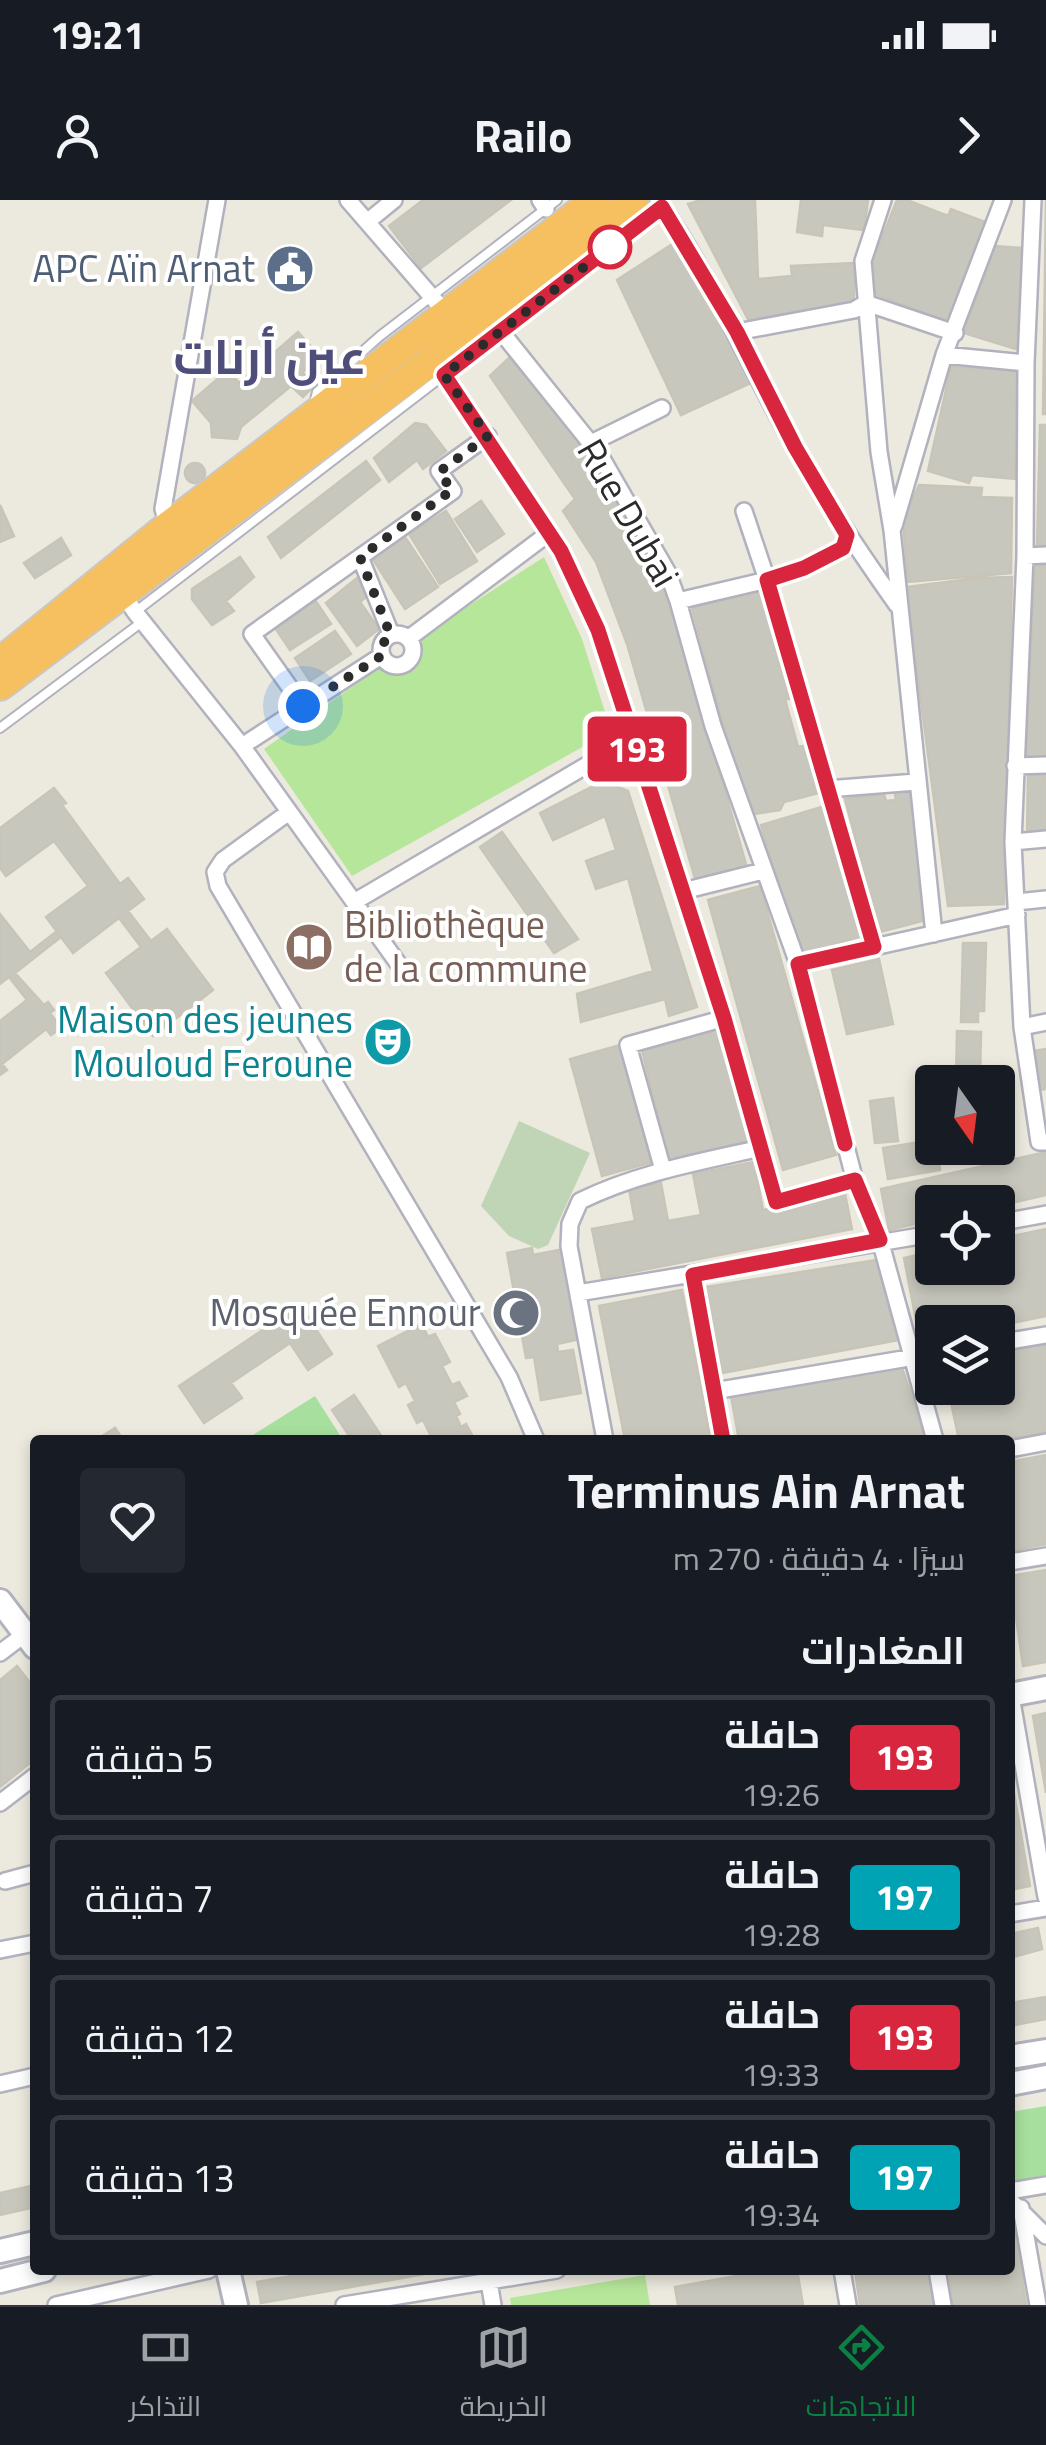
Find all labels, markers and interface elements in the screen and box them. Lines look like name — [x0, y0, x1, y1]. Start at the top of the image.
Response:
text: 19:21 — [50, 6, 145, 64]
text: Railo — [474, 101, 572, 169]
icon: person — [50, 108, 105, 163]
icon: forward — [941, 108, 996, 163]
unlabelled marker — [589, 226, 631, 268]
place label: APC Aïn Arnat — [32, 239, 255, 297]
public building icon: APC Aïn Arnat — [264, 243, 316, 295]
district label: عين أرنات — [174, 320, 366, 393]
street label: Rue Dubai — [563, 427, 695, 598]
your location — [278, 681, 328, 731]
line badge: 193 — [580, 716, 694, 782]
text: 193 — [608, 722, 666, 776]
place label: Bibliothèque de la commune — [344, 895, 588, 997]
library icon: Bibliothèque de la commune — [283, 921, 335, 973]
place label: Maison des jeunes Mouloud Feroune — [57, 990, 353, 1092]
theatre icon: Maison des jeunes Mouloud Feroune — [362, 1016, 414, 1068]
north arrow — [915, 1065, 1015, 1165]
map controls — [915, 1065, 1015, 1405]
button: locate — [915, 1185, 1015, 1285]
place label: Mosquée Ennour — [209, 1283, 481, 1341]
mosque icon: Mosquée Ennour — [490, 1287, 542, 1339]
button: layers — [915, 1305, 1015, 1405]
text: Terminus Ain Arnat — [568, 1454, 965, 1527]
button: heart — [80, 1468, 185, 1573]
text: سيرًا · 4 دقيقة · 270 m — [673, 1534, 965, 1582]
text: المغادرات — [802, 1621, 965, 1679]
text: حافلة — [724, 1705, 820, 1763]
text: 5 دقيقة — [85, 1729, 213, 1787]
text: 193 — [876, 1730, 934, 1784]
text: 19:26 — [741, 1770, 820, 1818]
text: حافلة — [724, 1845, 820, 1903]
text: 7 دقيقة — [85, 1869, 213, 1927]
text: 197 — [876, 1870, 934, 1924]
text: 19:28 — [741, 1910, 820, 1958]
text: حافلة — [724, 1985, 820, 2043]
text: 12 دقيقة — [85, 2009, 235, 2067]
text: 193 — [876, 2010, 934, 2064]
text: 19:33 — [741, 2050, 820, 2098]
text: حافلة — [724, 2125, 820, 2183]
text: 13 دقيقة — [85, 2149, 235, 2207]
text: 197 — [876, 2150, 934, 2204]
text: 19:34 — [741, 2190, 820, 2238]
tab: التذاكر — [129, 2320, 201, 2432]
tab: الخريطة — [460, 2320, 547, 2432]
tab: الاتجاهات — [806, 2320, 917, 2432]

